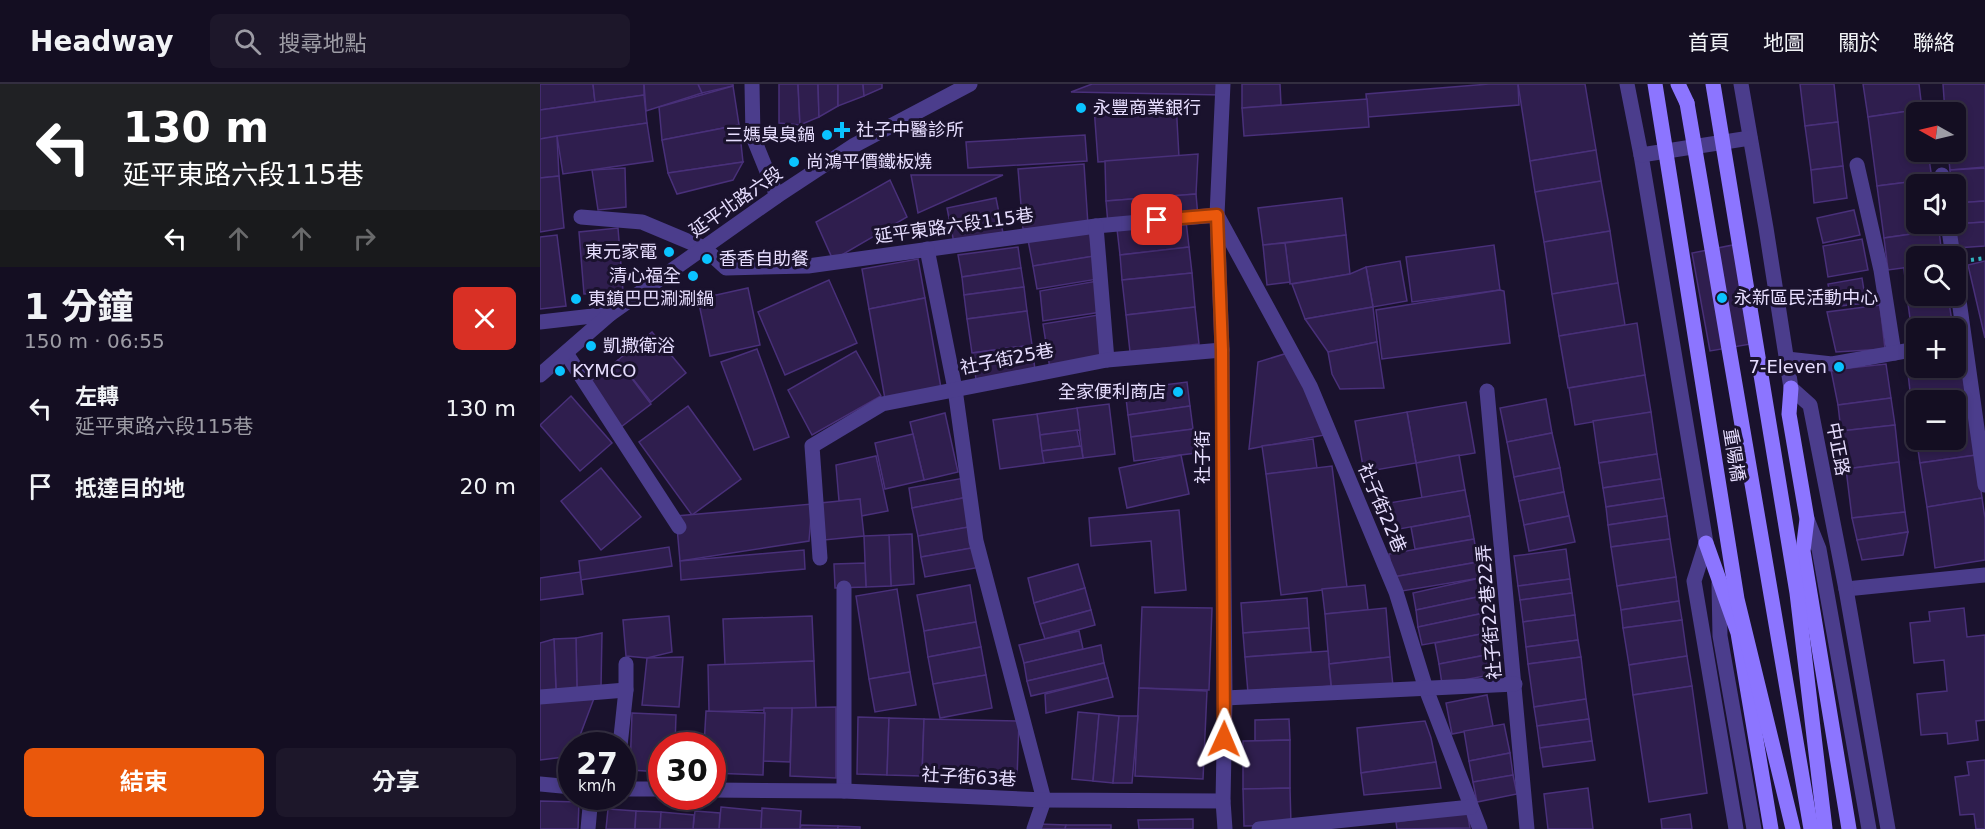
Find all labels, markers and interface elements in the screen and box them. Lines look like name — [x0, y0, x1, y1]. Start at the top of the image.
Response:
search box — [210, 14, 630, 68]
text: Headway — [30, 25, 174, 58]
icon: search — [231, 25, 264, 58]
text: 搜尋地點 — [279, 31, 367, 56]
text: 首頁 — [1688, 31, 1730, 55]
text: 地圖 — [1763, 31, 1805, 55]
text: 關於 — [1838, 31, 1880, 55]
text: 聯絡 — [1913, 31, 1955, 55]
place label: 永豐商業銀行 — [1093, 97, 1201, 118]
marker: 永豐商業銀行 — [1074, 101, 1088, 115]
north arrow — [1906, 102, 1966, 162]
map controls — [1906, 102, 1966, 450]
text: 130 m — [123, 103, 269, 152]
icon: left — [24, 108, 102, 186]
place label: 社子中醫診所 — [856, 119, 964, 140]
marker: 社子中醫診所 — [833, 121, 851, 139]
place label: 三媽臭臭鍋 — [725, 124, 815, 145]
marker: 三媽臭臭鍋 — [820, 128, 834, 142]
place label: 尚鴻平價鐵板燒 — [806, 151, 932, 172]
marker: 尚鴻平價鐵板燒 — [787, 155, 801, 169]
text: 延平東路六段115巷 — [123, 159, 364, 190]
street label: 延平北路六段 — [685, 162, 786, 241]
button: sound — [1906, 174, 1966, 234]
pin — [1131, 194, 1182, 245]
icon: arrive — [1140, 203, 1173, 236]
street label: 延平東路六段115巷 — [873, 204, 1035, 247]
icon: left — [159, 222, 192, 255]
icon: ahead — [222, 222, 255, 255]
icon: ahead — [285, 222, 318, 255]
icon: right — [348, 222, 381, 255]
place label: 東元家電 — [585, 241, 657, 262]
marker: 東元家電 — [662, 245, 676, 259]
button: search — [1906, 246, 1966, 306]
place label: 香香自助餐 — [719, 248, 809, 269]
marker: 香香自助餐 — [700, 252, 714, 266]
place label: 清心福全 — [609, 265, 681, 286]
marker: 清心福全 — [686, 269, 700, 283]
text: 1 分鐘 — [24, 286, 134, 327]
button: close — [453, 287, 516, 350]
place label: 永新區民活動中心 — [1734, 287, 1878, 308]
place label: 東鎮巴巴涮涮鍋 — [588, 288, 714, 309]
marker: 永新區民活動中心 — [1715, 291, 1729, 305]
marker: 東鎮巴巴涮涮鍋 — [569, 292, 583, 306]
button: + — [1906, 318, 1966, 378]
text: 150 m · 06:55 — [24, 329, 165, 353]
place label: 凱撒衛浴 — [603, 335, 675, 356]
marker: 凱撒衛浴 — [584, 339, 598, 353]
street label: 社子街25巷 — [958, 339, 1055, 378]
place label: 7-Eleven — [1748, 356, 1827, 377]
place label: KYMCO — [572, 360, 636, 381]
marker: 7-Eleven — [1832, 360, 1846, 374]
marker: KYMCO — [553, 364, 567, 378]
place label: 全家便利商店 — [1058, 381, 1166, 402]
text: 左轉 — [75, 384, 119, 409]
marker: 全家便利商店 — [1171, 385, 1185, 399]
button: − — [1906, 390, 1966, 450]
icon: left — [24, 392, 57, 425]
text: 130 m — [446, 396, 516, 421]
text: 延平東路六段115巷 — [75, 414, 253, 438]
street label: 中正路 — [1823, 420, 1854, 477]
street label: 重陽橋 — [1720, 427, 1749, 483]
street label: 社子街 — [1192, 430, 1213, 484]
street label: 社子街22巷 — [1354, 460, 1411, 556]
icon: arrive — [24, 470, 57, 503]
text: 20 m — [460, 474, 516, 499]
text: 抵達目的地 — [75, 476, 185, 501]
street label: 社子街22巷22弄 — [1472, 543, 1505, 681]
position arrow — [1192, 707, 1256, 771]
speed limit sign: 30 — [648, 732, 726, 810]
text: 27 — [576, 746, 618, 781]
button: 結束 — [24, 748, 264, 817]
button: 分享 — [276, 748, 516, 817]
street label: 社子街63巷 — [921, 764, 1017, 789]
text: km/h — [578, 777, 616, 795]

